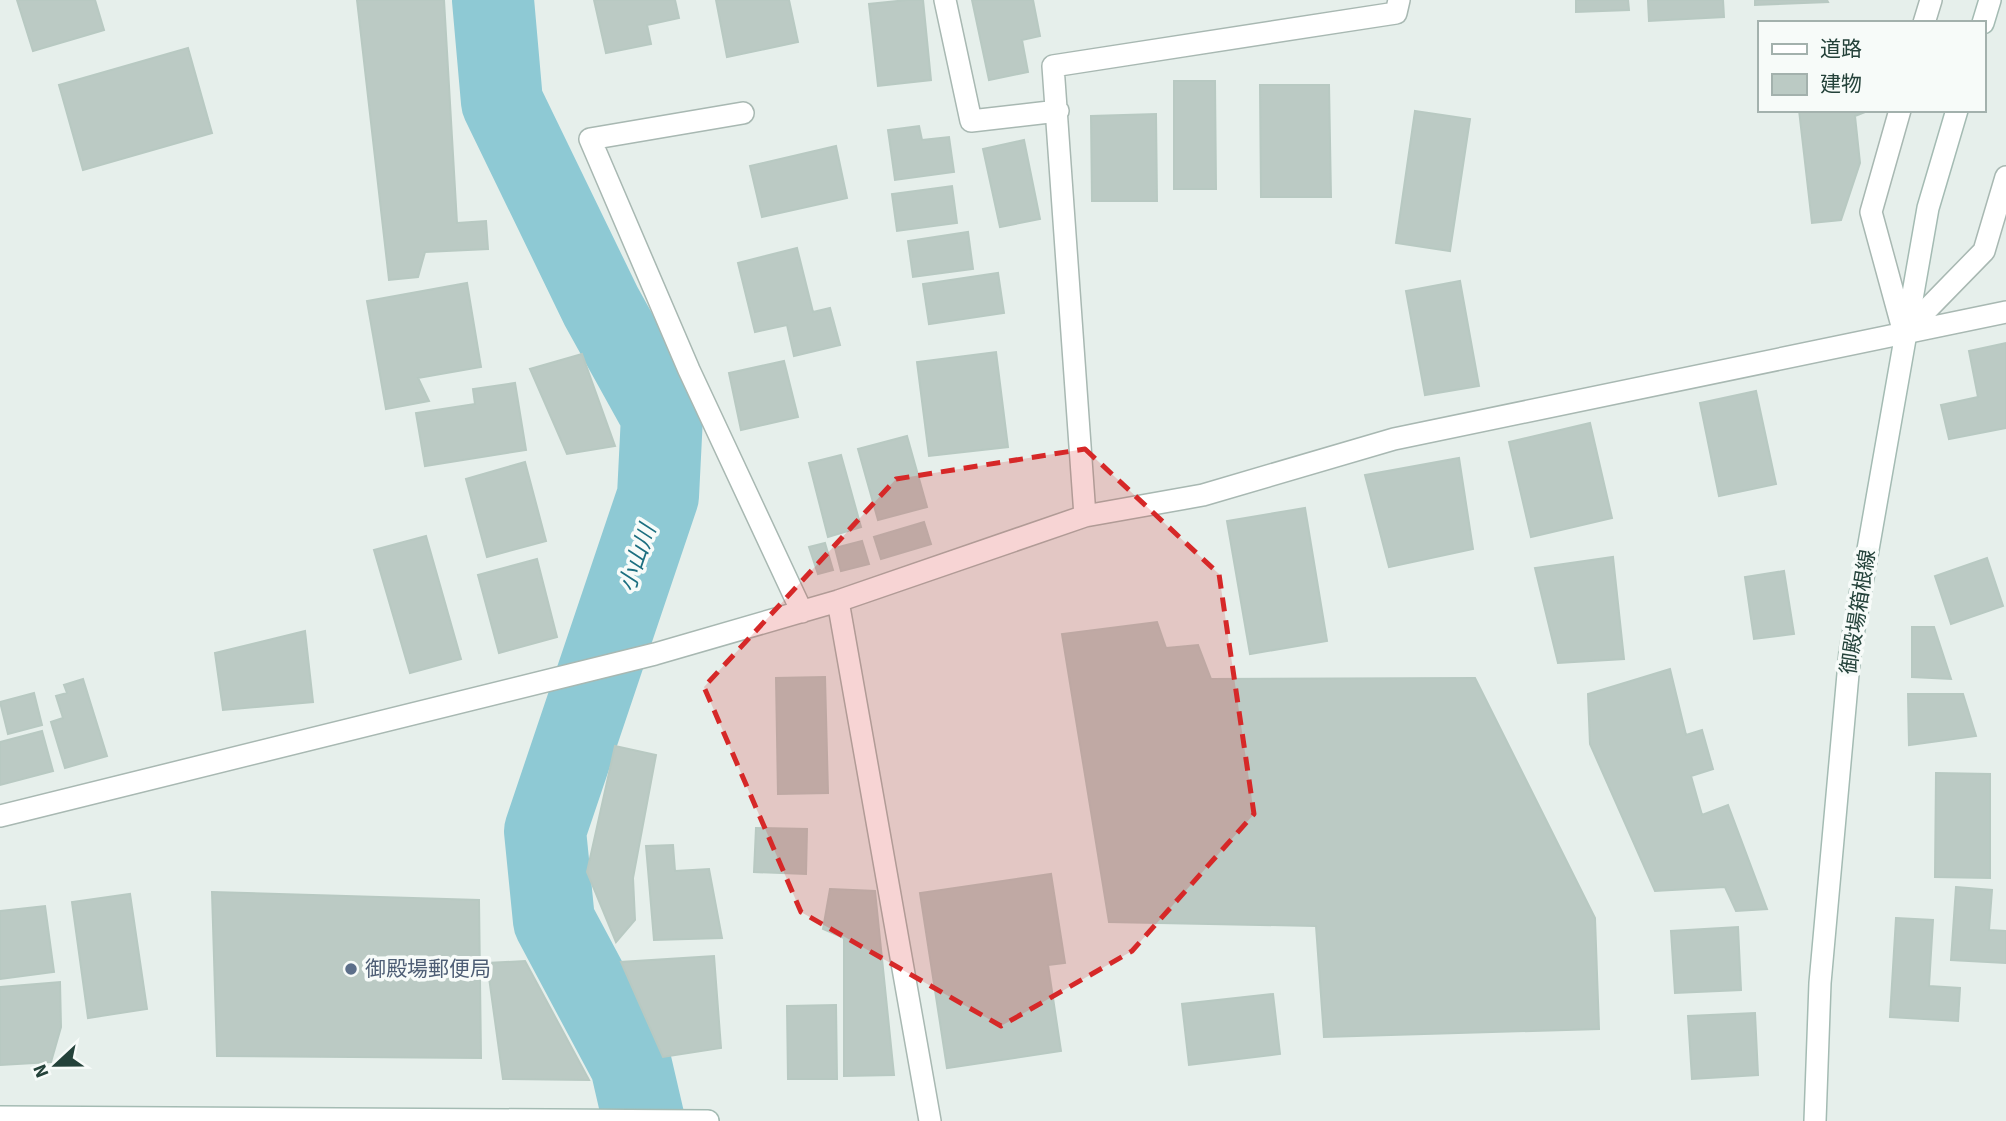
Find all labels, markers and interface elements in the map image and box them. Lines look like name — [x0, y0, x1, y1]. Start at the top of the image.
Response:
legend — [1758, 21, 1985, 112]
text: 道路 — [1820, 34, 1862, 64]
text: 建物 — [1820, 69, 1862, 99]
water label: 小山川 — [611, 517, 665, 596]
street label: 御殿場箱根線 — [1833, 547, 1883, 677]
place label: 御殿場郵便局 — [365, 954, 491, 984]
marker: 御殿場郵便局 — [343, 961, 359, 977]
north arrow — [21, 1030, 91, 1100]
text: N — [27, 1060, 57, 1082]

